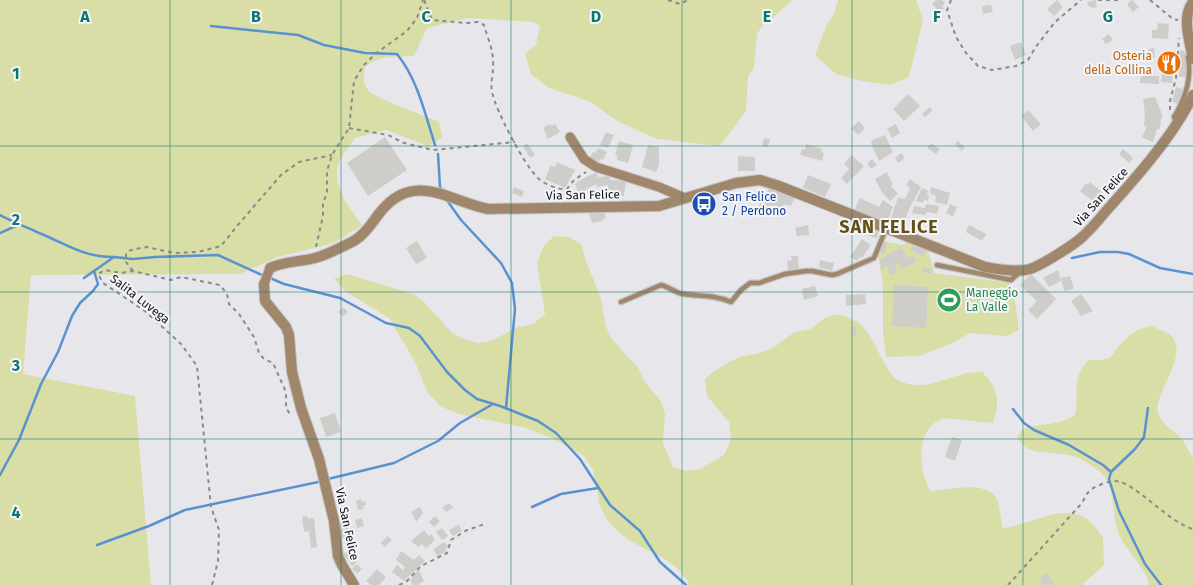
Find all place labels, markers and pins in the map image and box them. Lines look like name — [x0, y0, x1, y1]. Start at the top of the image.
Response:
place label: Osteria della Collina — [1084, 49, 1152, 77]
restaurant icon: Osteria della Collina — [1156, 50, 1182, 76]
place label: San Felice 2 / Perdono — [722, 190, 786, 218]
bus stop icon: San Felice 2 / Perdono — [691, 191, 717, 217]
place label: Maneggio La Valle — [966, 286, 1018, 314]
sports icon: Maneggio La Valle — [936, 287, 962, 313]

